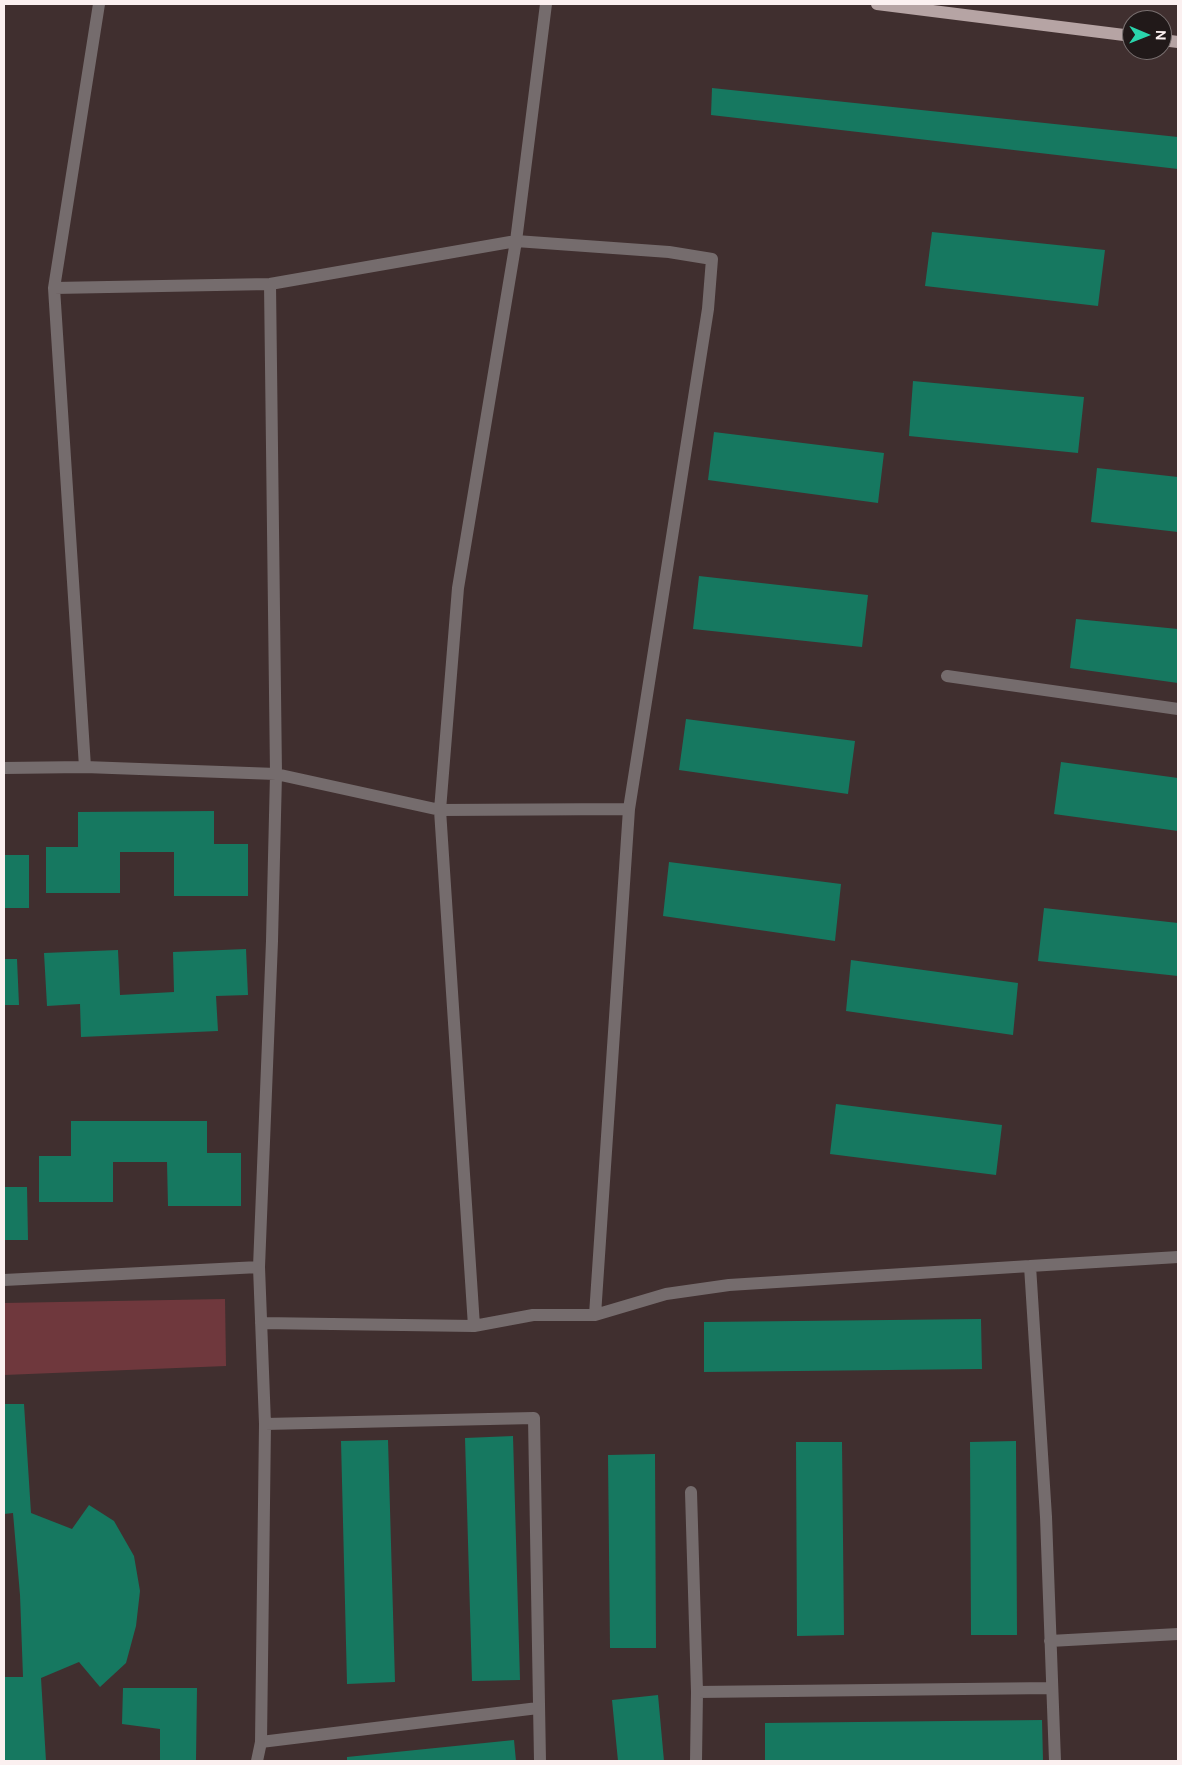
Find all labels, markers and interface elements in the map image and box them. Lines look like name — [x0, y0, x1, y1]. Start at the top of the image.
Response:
north arrow — [1122, 10, 1172, 60]
text: N — [1152, 30, 1170, 41]

